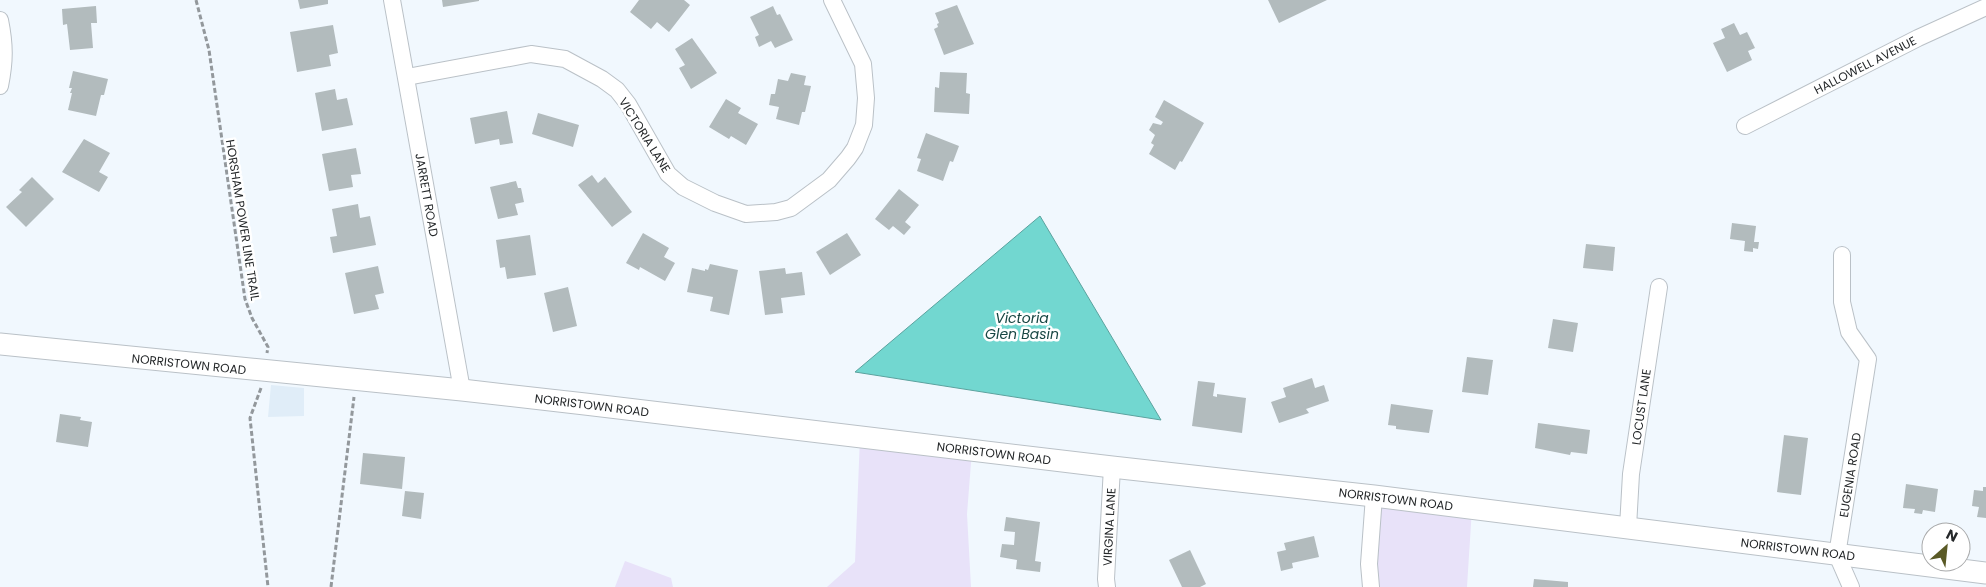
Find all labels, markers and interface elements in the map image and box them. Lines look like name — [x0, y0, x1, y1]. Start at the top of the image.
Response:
street label: HALLOWELL AVENUE — [1811, 32, 1919, 98]
street label: VICTORIA LANE — [615, 94, 675, 176]
street label: HORSHAM POWER LINE TRAIL — [222, 138, 264, 302]
street label: JARRETT ROAD — [411, 152, 443, 238]
water label: Victoria Glen Basin — [985, 308, 1059, 344]
street label: NORRISTOWN ROAD — [131, 350, 247, 378]
street label: LOCUST LANE — [1627, 368, 1655, 446]
street label: NORRISTOWN ROAD — [534, 390, 650, 420]
street label: EUGENIA ROAD — [1835, 431, 1865, 519]
street label: NORRISTOWN ROAD — [936, 438, 1052, 468]
street label: NORRISTOWN ROAD — [1338, 484, 1454, 514]
street label: VIRGINA LANE — [1098, 487, 1120, 567]
north arrow — [1921, 522, 1971, 572]
text: N — [1943, 524, 1961, 547]
street label: NORRISTOWN ROAD — [1740, 534, 1856, 564]

